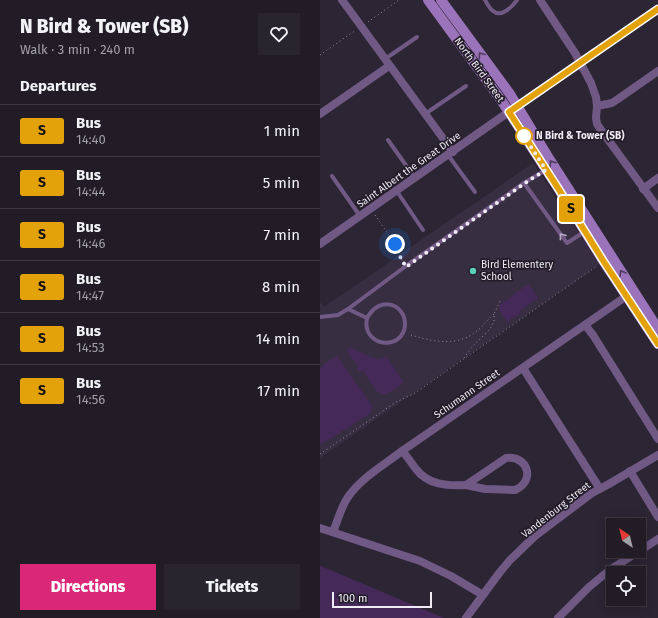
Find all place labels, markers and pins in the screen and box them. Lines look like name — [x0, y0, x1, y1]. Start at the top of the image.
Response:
marker: N Bird & Tower (SB) — [515, 127, 533, 145]
place label: N Bird & Tower (SB) — [536, 129, 625, 142]
place label: Bird Elementery School — [481, 259, 553, 283]
marker: Bird Elementery School — [468, 266, 478, 276]

